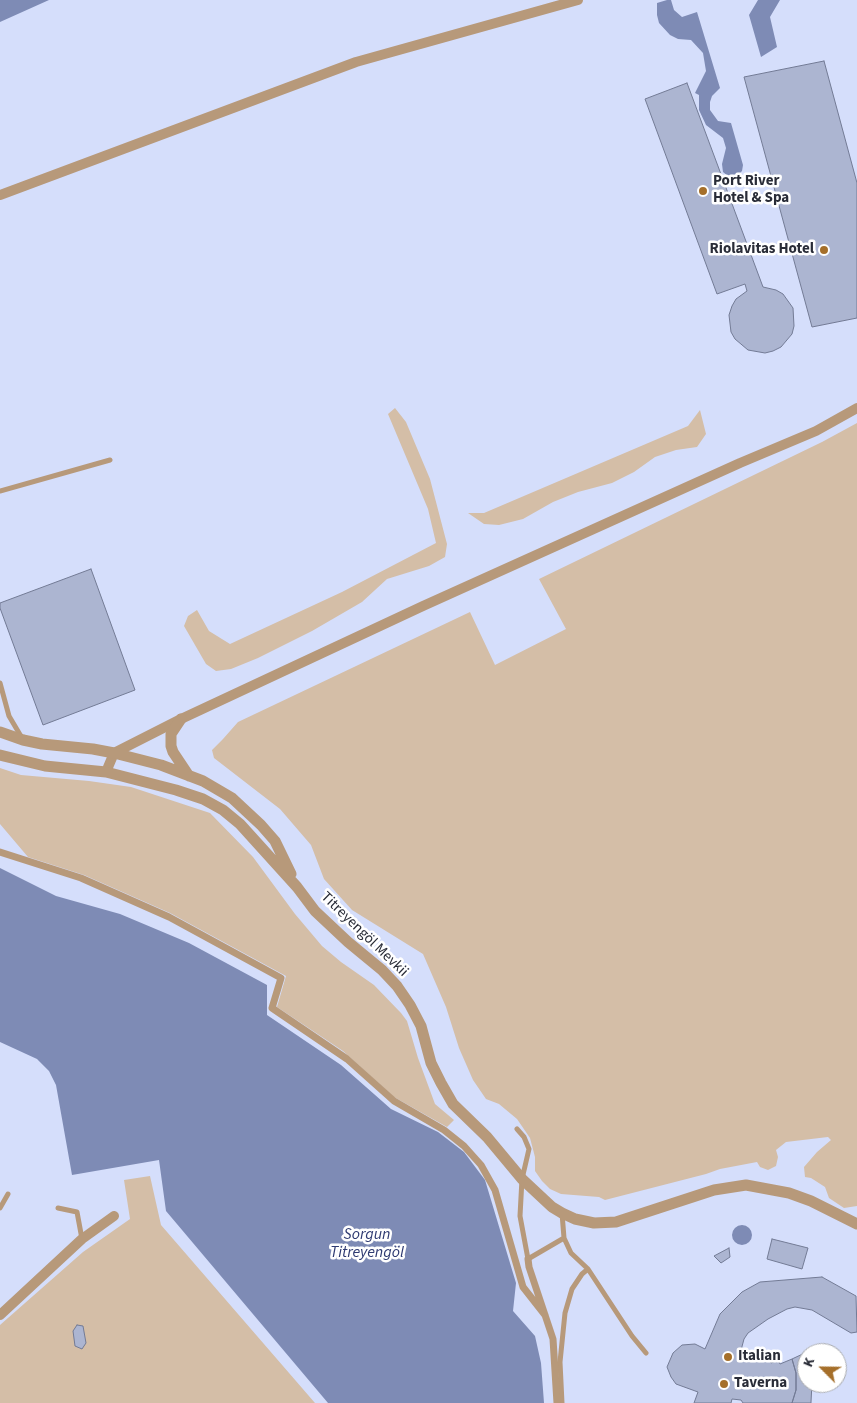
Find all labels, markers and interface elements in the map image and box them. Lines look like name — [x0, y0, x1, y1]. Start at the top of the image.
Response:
place label: Port River Hotel & Spa — [713, 173, 789, 208]
marker: Port River Hotel & Spa — [697, 185, 709, 197]
place label: Riolavitas Hotel — [710, 241, 814, 259]
marker: Riolavitas Hotel — [818, 244, 830, 256]
street label: Titreyengöl Mevkii — [317, 889, 411, 981]
water label: Sorgun Titreyengöl — [330, 1225, 404, 1263]
north arrow — [797, 1343, 847, 1393]
place label: Italian — [738, 1348, 781, 1366]
marker: Italian — [722, 1351, 734, 1363]
text: K — [798, 1355, 820, 1370]
place label: Taverna — [734, 1375, 787, 1393]
marker: Taverna — [718, 1378, 730, 1390]

